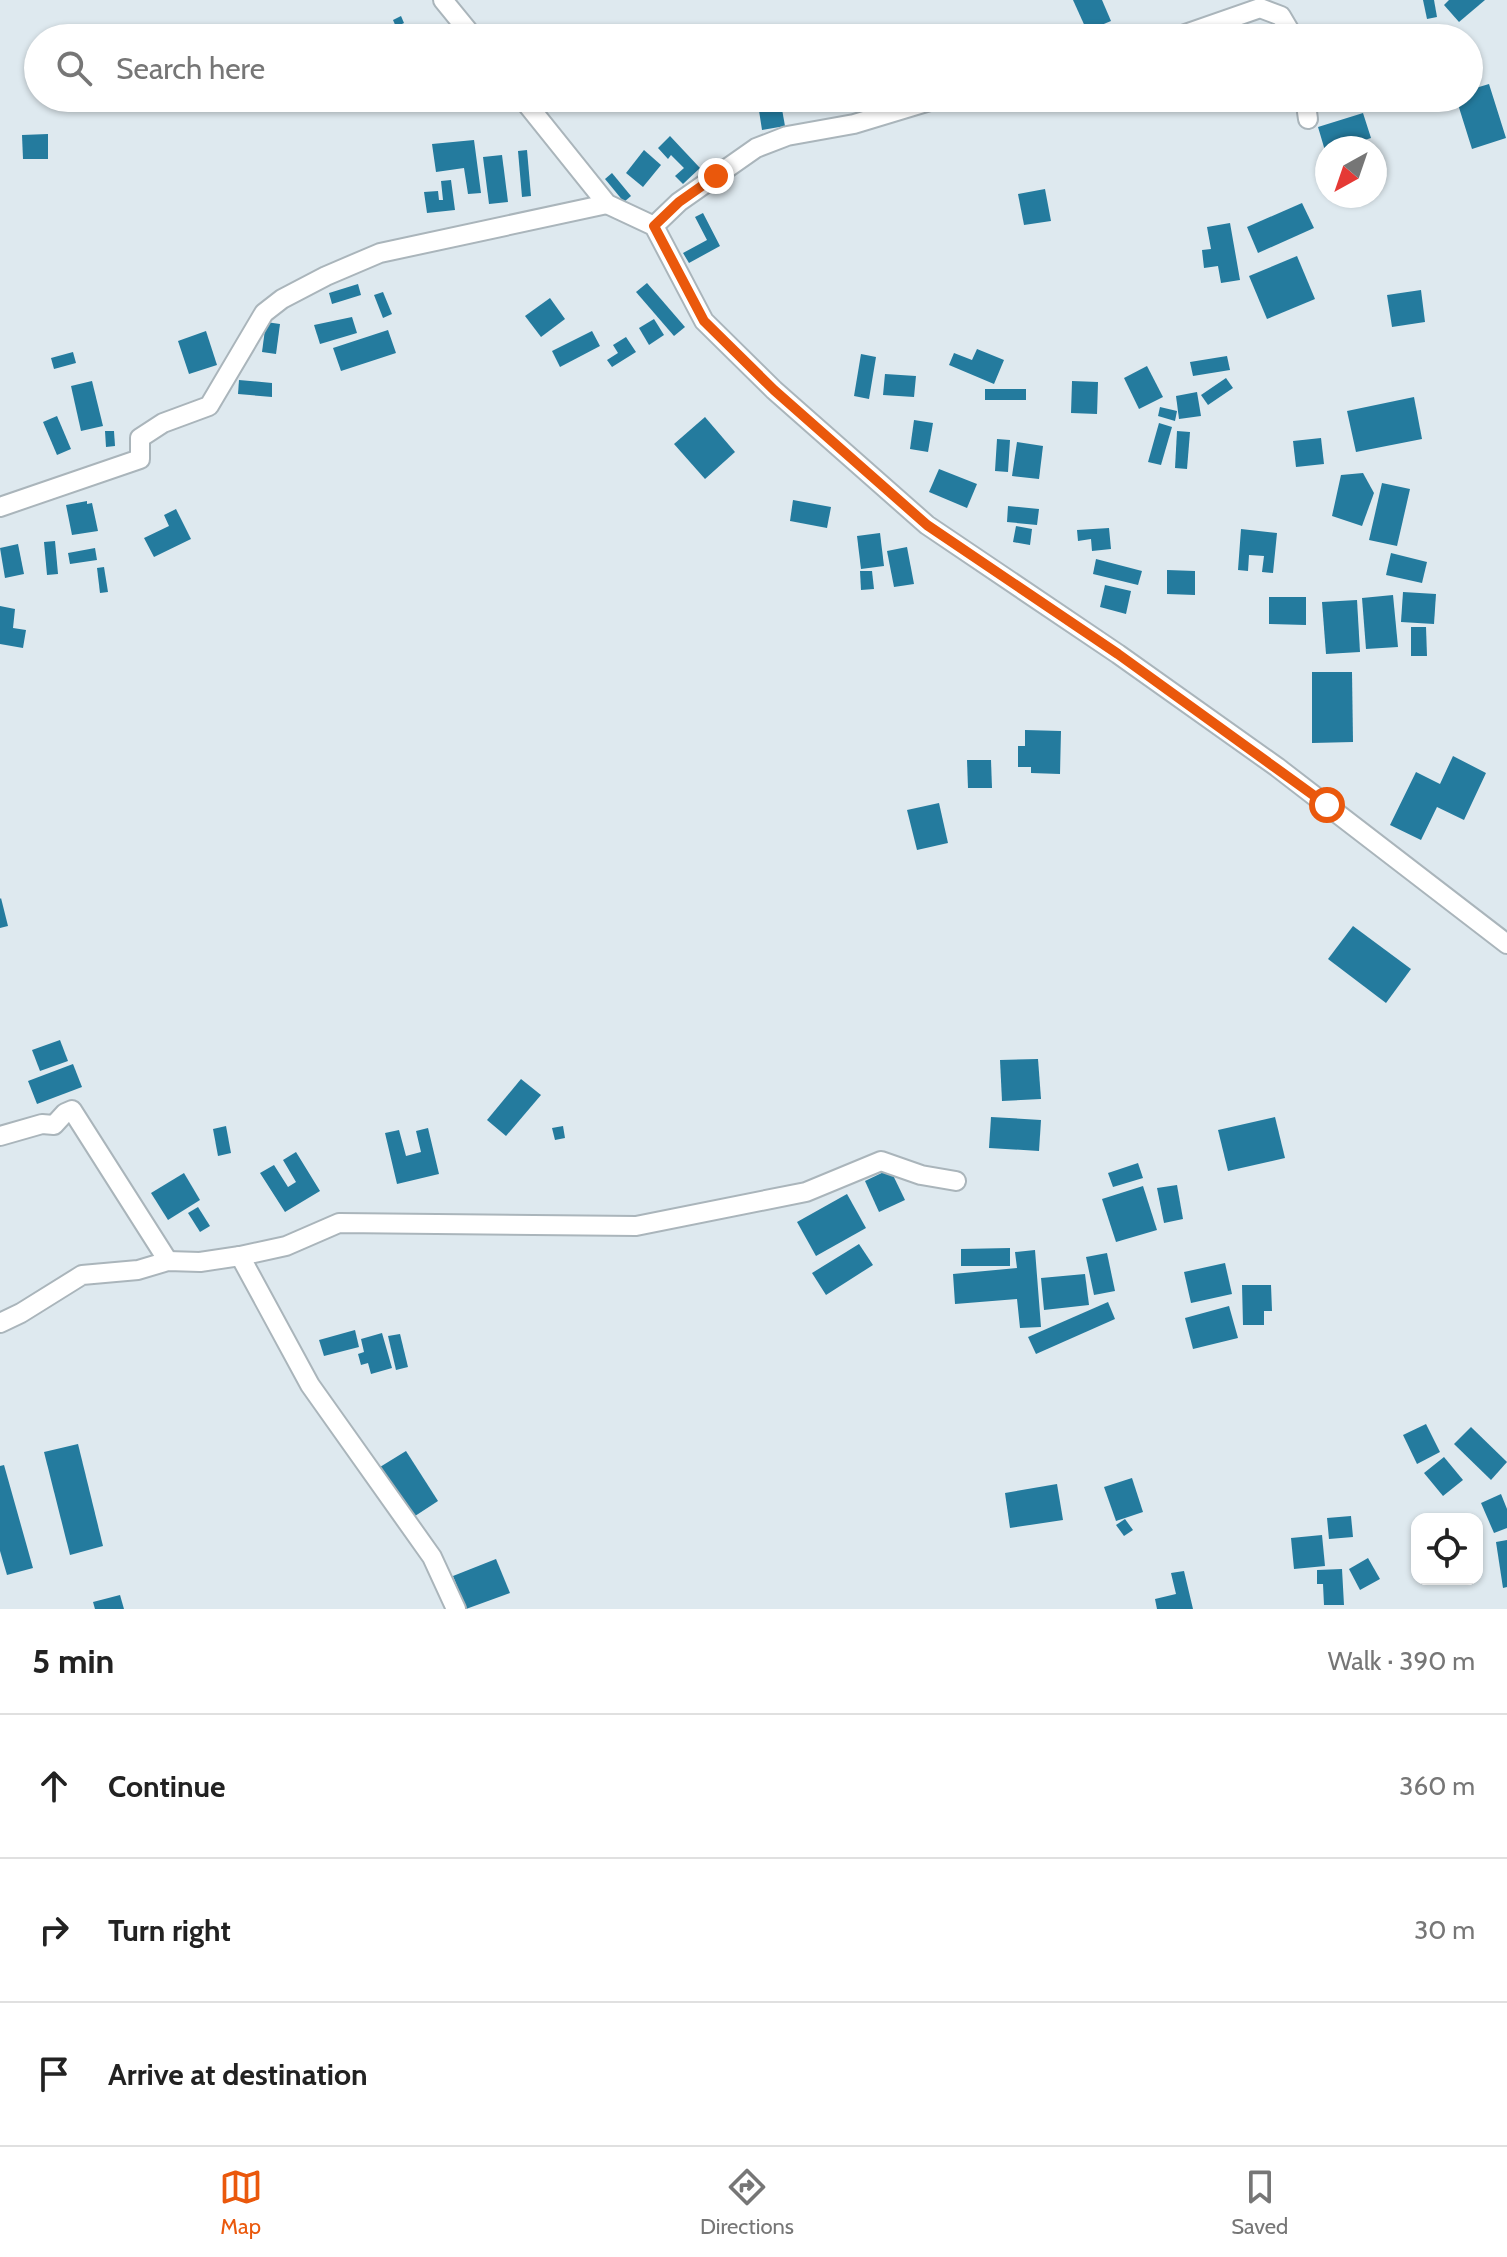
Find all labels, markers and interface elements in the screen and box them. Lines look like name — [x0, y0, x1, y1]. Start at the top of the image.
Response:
search box — [24, 24, 1483, 112]
icon: search — [52, 46, 96, 90]
text: Search here — [116, 50, 265, 87]
north arrow — [1315, 136, 1387, 208]
route end — [698, 158, 734, 194]
route start — [1309, 787, 1345, 823]
map controls — [1411, 1513, 1483, 1585]
button: locate — [1411, 1513, 1483, 1585]
text: 5 min — [32, 1640, 114, 1682]
text: Walk · 390 m — [1328, 1645, 1475, 1677]
icon: ahead — [32, 1764, 76, 1808]
text: Continue — [108, 1768, 225, 1805]
text: 360 m — [1399, 1770, 1475, 1802]
icon: right — [32, 1908, 76, 1952]
text: Turn right — [108, 1912, 231, 1949]
text: 30 m — [1414, 1914, 1475, 1946]
icon: arrive — [32, 2052, 76, 2096]
text: Arrive at destination — [108, 2056, 368, 2093]
tab: Map — [219, 2165, 263, 2240]
tab: Directions — [700, 2165, 794, 2240]
tab: Saved — [1231, 2165, 1288, 2240]

